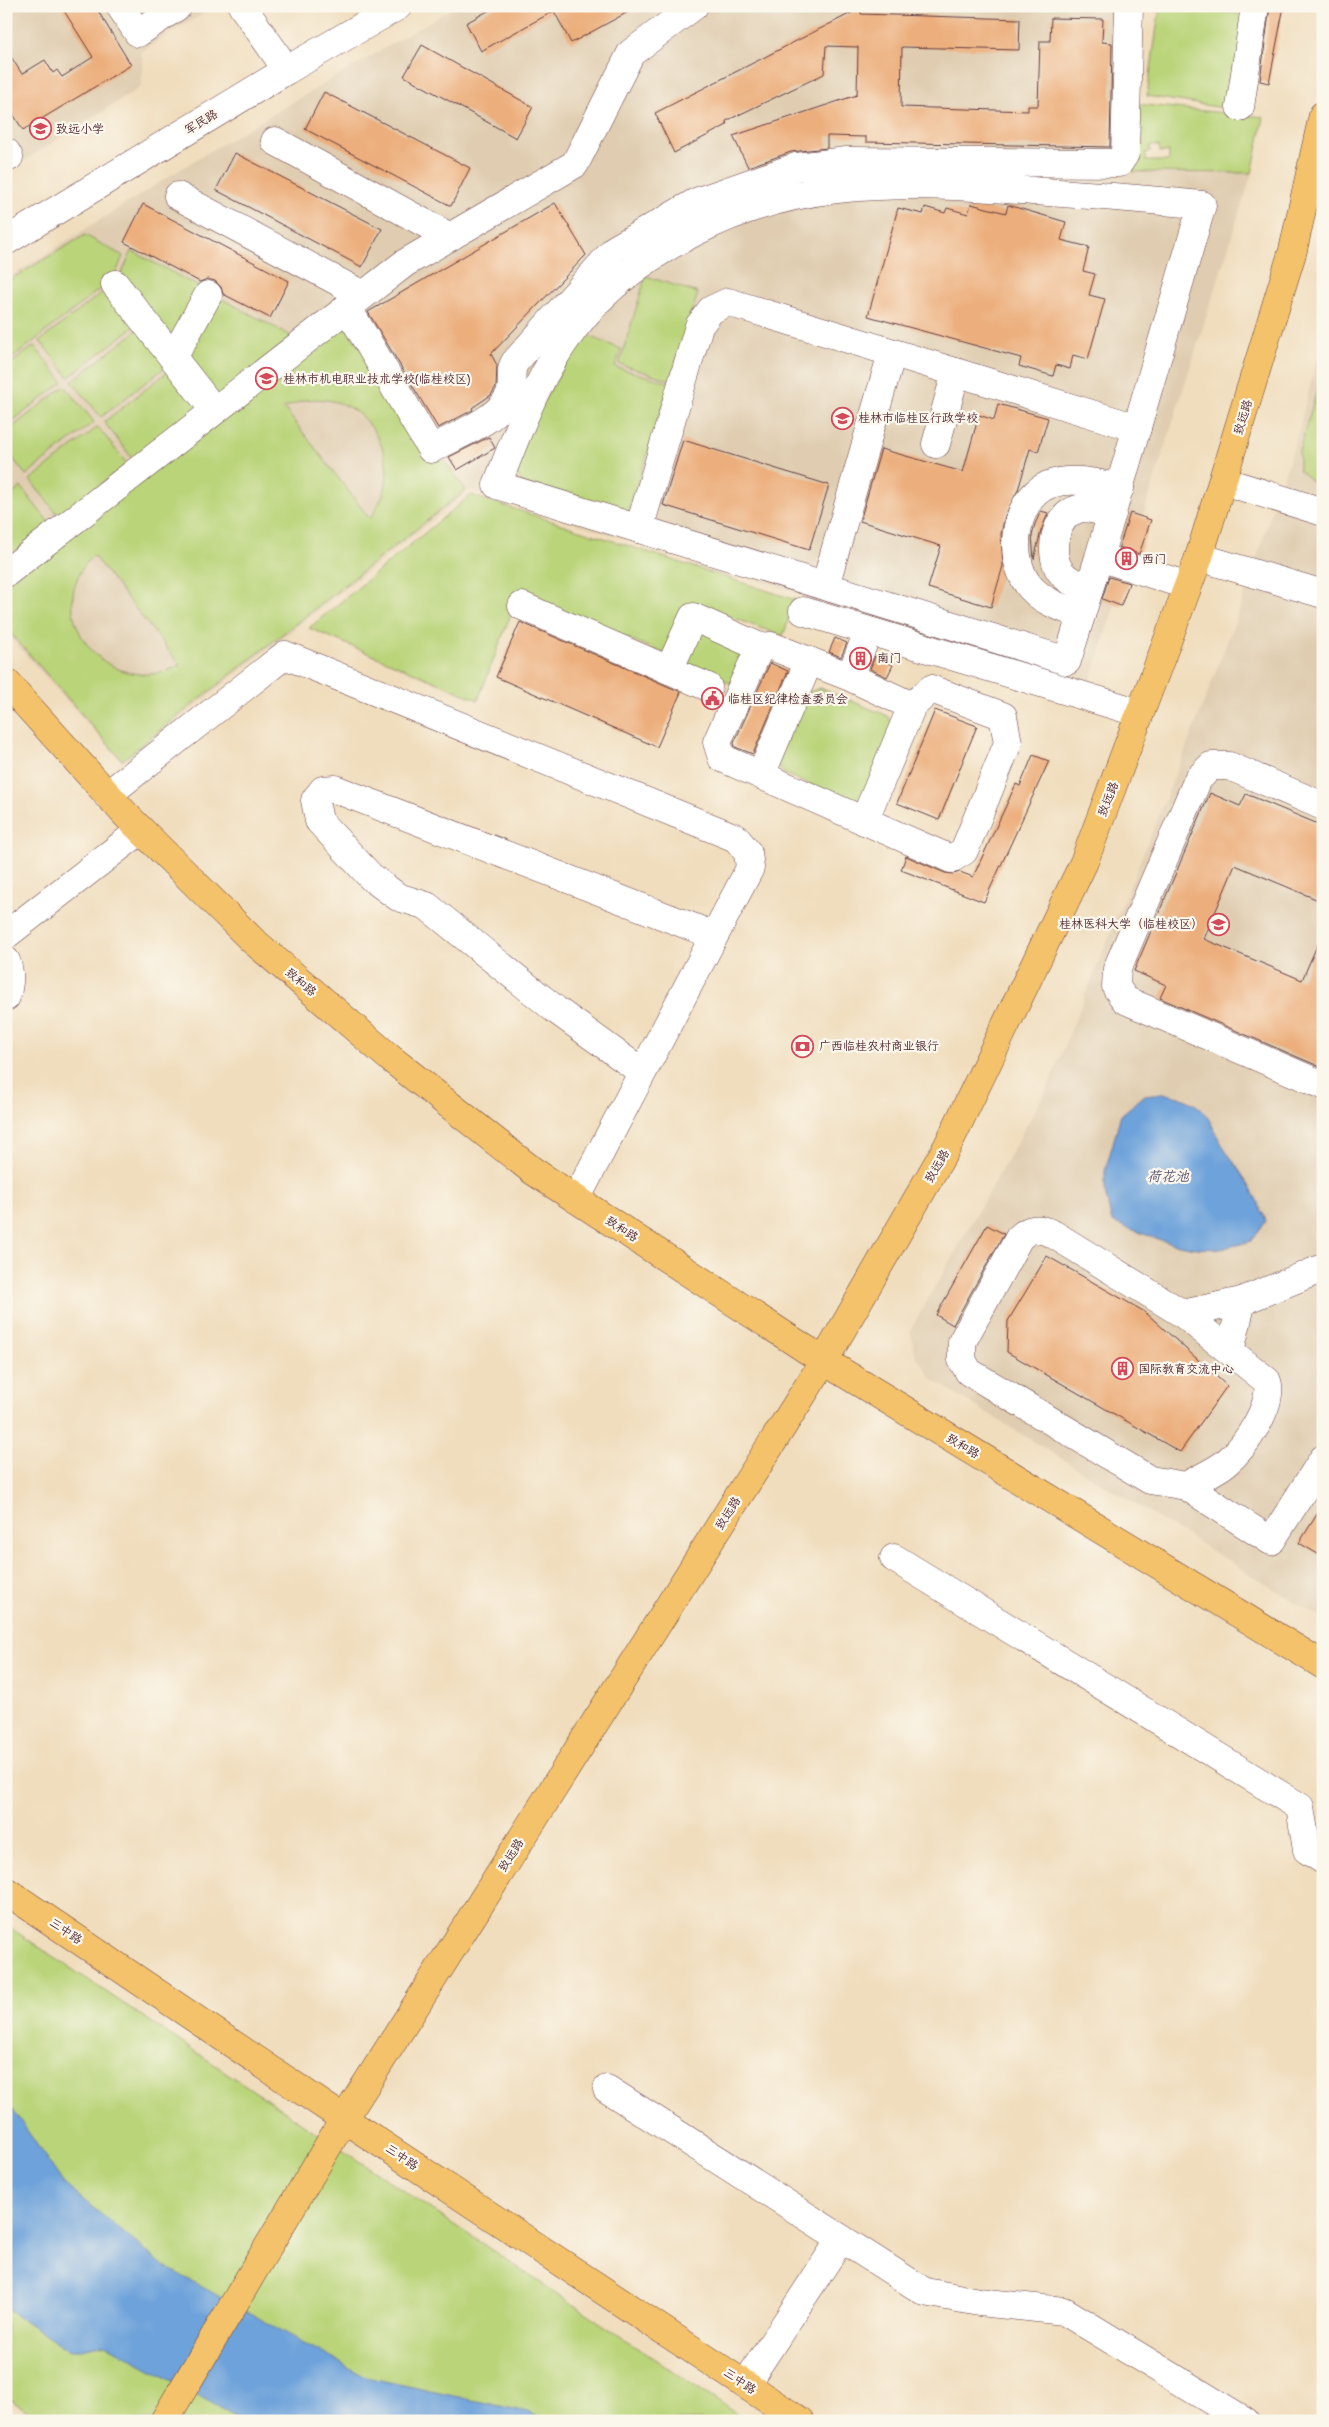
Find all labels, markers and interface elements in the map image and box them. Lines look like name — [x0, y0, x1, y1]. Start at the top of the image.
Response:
street label: 军民路 — [181, 106, 220, 137]
school or university icon: 致远小学 — [28, 117, 52, 141]
place label: 致远小学 — [56, 121, 104, 136]
school or university icon: 桂林市机电职业技术学校(临桂校区) — [255, 367, 279, 391]
place label: 桂林市机电职业技术学校(临桂校区) — [283, 371, 471, 386]
street label: 致远路 — [1230, 397, 1255, 436]
school or university icon: 桂林市临桂区行政学校 — [830, 406, 854, 430]
place label: 桂林市临桂区行政学校 — [858, 410, 978, 425]
building icon: 西门 — [1114, 547, 1138, 571]
place label: 西门 — [1142, 551, 1166, 566]
building icon: 南门 — [849, 646, 873, 670]
place label: 南门 — [877, 650, 901, 665]
public building icon: 临桂区纪律检查委员会 — [700, 687, 724, 711]
place label: 临桂区纪律检查委员会 — [728, 691, 848, 706]
street label: 致远路 — [1094, 779, 1121, 818]
school or university icon: 桂林医科大学（临桂校区） — [1207, 912, 1231, 936]
place label: 桂林医科大学（临桂校区） — [1059, 916, 1203, 931]
street label: 致和路 — [283, 964, 320, 999]
bank icon: 广西临桂农村商业银行 — [791, 1034, 815, 1058]
place label: 广西临桂农村商业银行 — [819, 1038, 939, 1053]
street label: 致远路 — [921, 1146, 952, 1185]
water label: 荷花池 — [1147, 1167, 1190, 1185]
street label: 致和路 — [603, 1212, 641, 1245]
building icon: 国际教育交流中心 — [1110, 1357, 1134, 1381]
place label: 国际教育交流中心 — [1138, 1361, 1234, 1376]
street label: 致和路 — [944, 1430, 983, 1461]
street label: 致远路 — [712, 1493, 743, 1532]
street label: 致远路 — [495, 1835, 526, 1874]
street label: 三中路 — [47, 1914, 85, 1947]
street label: 三中路 — [383, 2140, 421, 2173]
street label: 三中路 — [721, 2364, 759, 2397]

